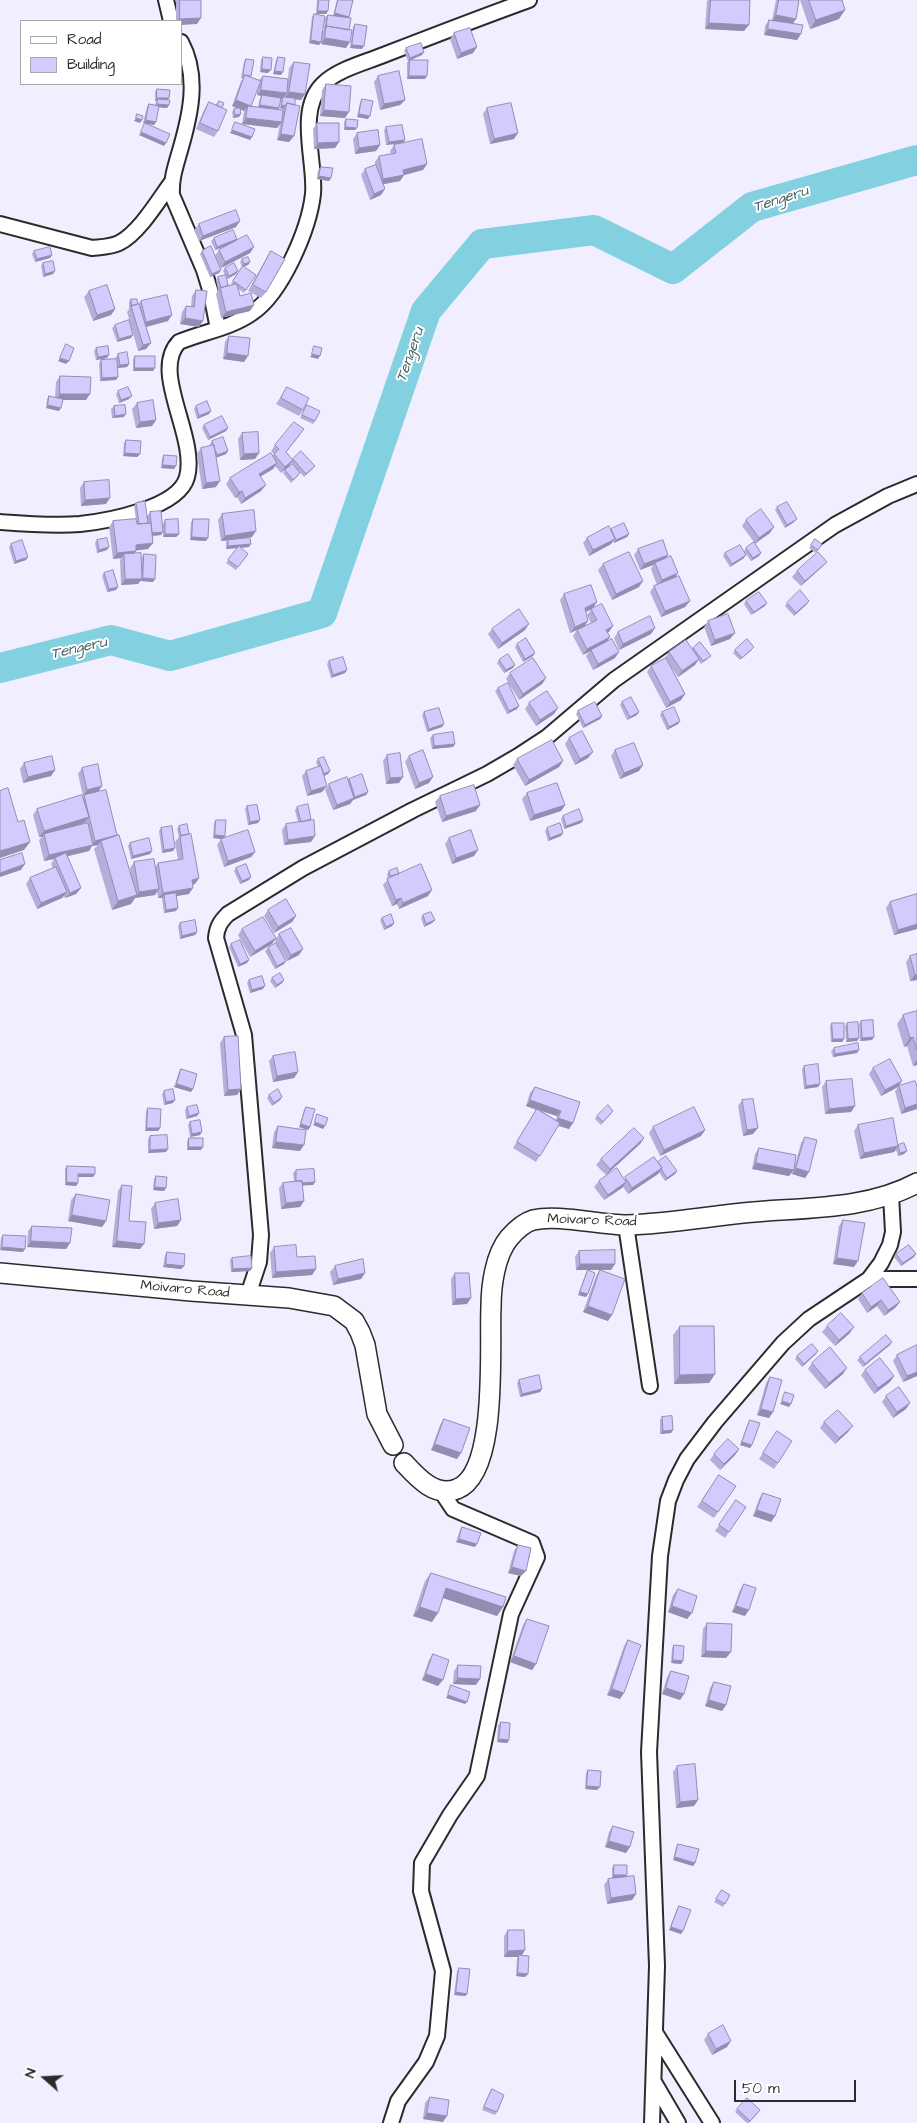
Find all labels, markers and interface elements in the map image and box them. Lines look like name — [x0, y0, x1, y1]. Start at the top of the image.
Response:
legend — [20, 20, 182, 85]
text: Road — [67, 29, 101, 50]
text: Building — [67, 54, 115, 75]
water label: Tengeru — [751, 183, 811, 217]
water label: Tengeru — [393, 325, 429, 385]
water label: Tengeru — [49, 634, 109, 664]
street label: Moivaro Road — [547, 1211, 637, 1231]
street label: Moivaro Road — [140, 1278, 230, 1302]
north arrow — [20, 2053, 70, 2103]
text: N — [20, 2066, 42, 2081]
scale bar — [737, 2070, 860, 2102]
text: 50 m — [742, 2078, 780, 2099]

